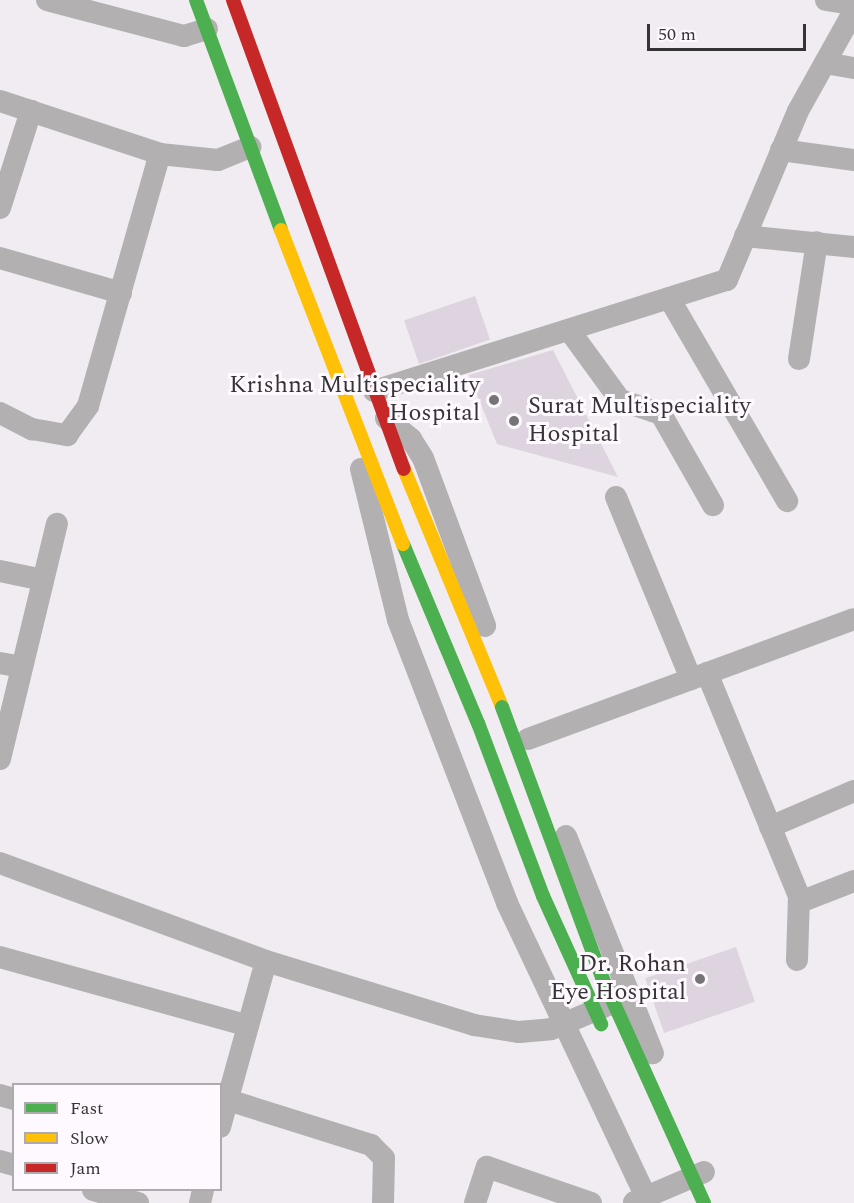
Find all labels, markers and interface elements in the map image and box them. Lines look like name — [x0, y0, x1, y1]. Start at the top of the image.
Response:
scale bar — [650, 12, 809, 50]
text: 50 m — [658, 21, 696, 48]
place label: Krishna Multispeciality Hospital — [229, 372, 480, 428]
marker: Krishna Multispeciality Hospital — [485, 391, 503, 409]
place label: Surat Multispeciality Hospital — [528, 393, 751, 449]
marker: Surat Multispeciality Hospital — [505, 412, 523, 430]
place label: Dr. Rohan Eye Hospital — [550, 951, 686, 1007]
marker: Dr. Rohan Eye Hospital — [691, 970, 709, 988]
legend — [12, 1083, 222, 1191]
text: Fast — [70, 1095, 103, 1122]
text: Slow — [70, 1125, 108, 1152]
text: Jam — [70, 1155, 101, 1182]

